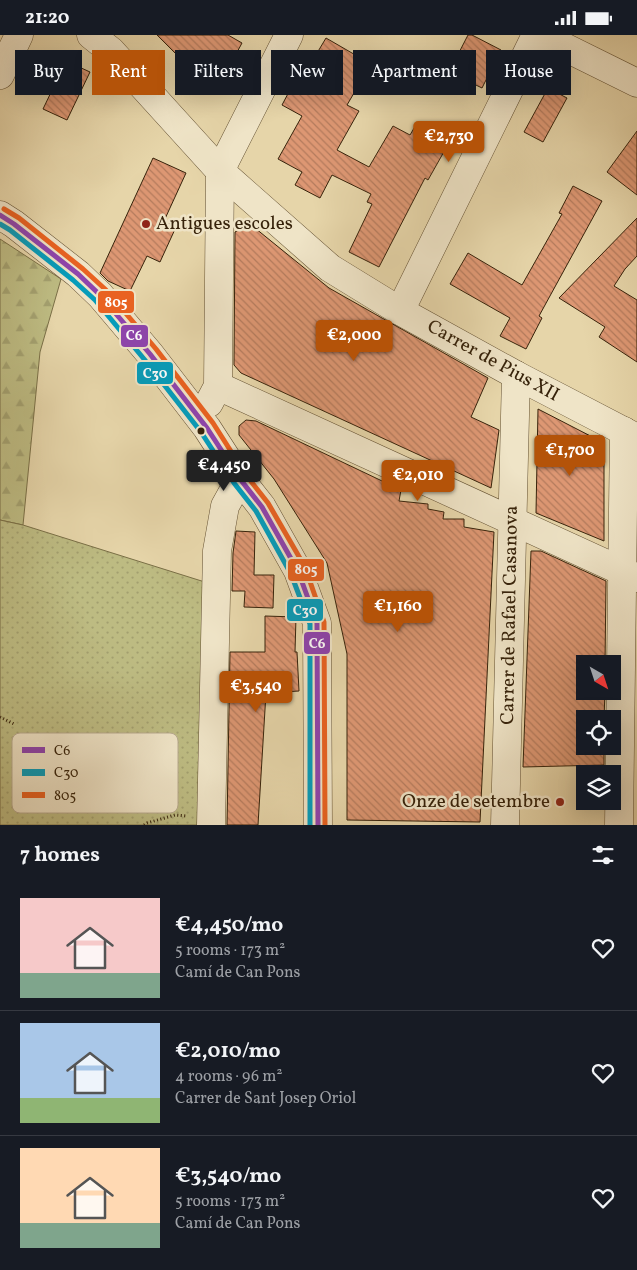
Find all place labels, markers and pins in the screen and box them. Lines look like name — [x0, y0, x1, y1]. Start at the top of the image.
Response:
pin: €2,730 — [408, 121, 490, 163]
place label: Antigues escoles — [156, 211, 293, 237]
marker: Antigues escoles — [140, 218, 152, 230]
pin: €2,000 — [313, 319, 395, 362]
unlabelled marker — [196, 426, 206, 436]
pin: €1,700 — [529, 435, 611, 477]
pin: €4,450 — [183, 449, 265, 492]
pin: €2,010 — [377, 459, 459, 502]
pin: €1,160 — [357, 591, 439, 633]
pin: €3,540 — [215, 671, 297, 713]
place label: Onze de setembre — [402, 789, 550, 815]
marker: Onze de setembre — [554, 796, 566, 808]

